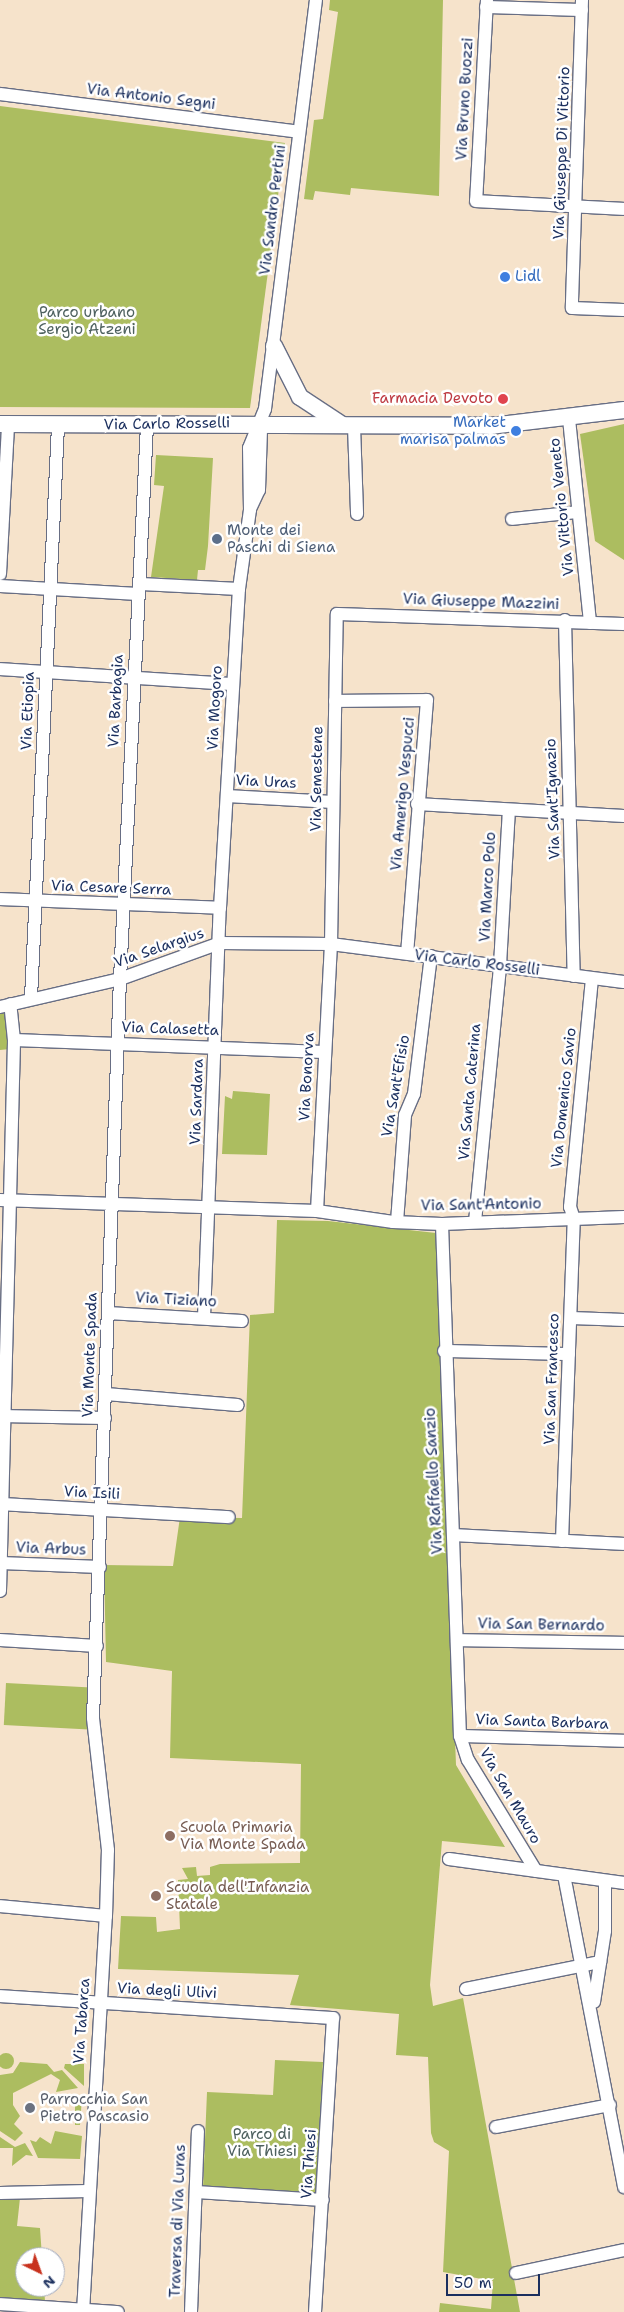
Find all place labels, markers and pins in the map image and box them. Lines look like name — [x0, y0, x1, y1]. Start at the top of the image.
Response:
place label: Lidl — [515, 268, 541, 286]
marker: Lidl — [499, 271, 511, 283]
place label: Farmacia Devoto — [372, 390, 493, 408]
marker: Farmacia Devoto — [497, 393, 509, 405]
place label: Market marisa palmas — [400, 413, 506, 448]
marker: Market marisa palmas — [510, 425, 522, 437]
place label: Monte dei Paschi di Siena — [227, 521, 335, 556]
marker: Monte dei Paschi di Siena — [211, 533, 223, 545]
place label: Scuola Primaria Via Monte Spada — [180, 1818, 305, 1853]
marker: Scuola Primaria Via Monte Spada — [164, 1830, 176, 1842]
place label: Scuola dell'Infanzia Statale — [166, 1878, 309, 1913]
marker: Scuola dell'Infanzia Statale — [150, 1890, 162, 1902]
place label: Parrocchia San Pietro Pascasio — [40, 2090, 149, 2125]
marker: Parrocchia San Pietro Pascasio — [24, 2102, 36, 2114]

